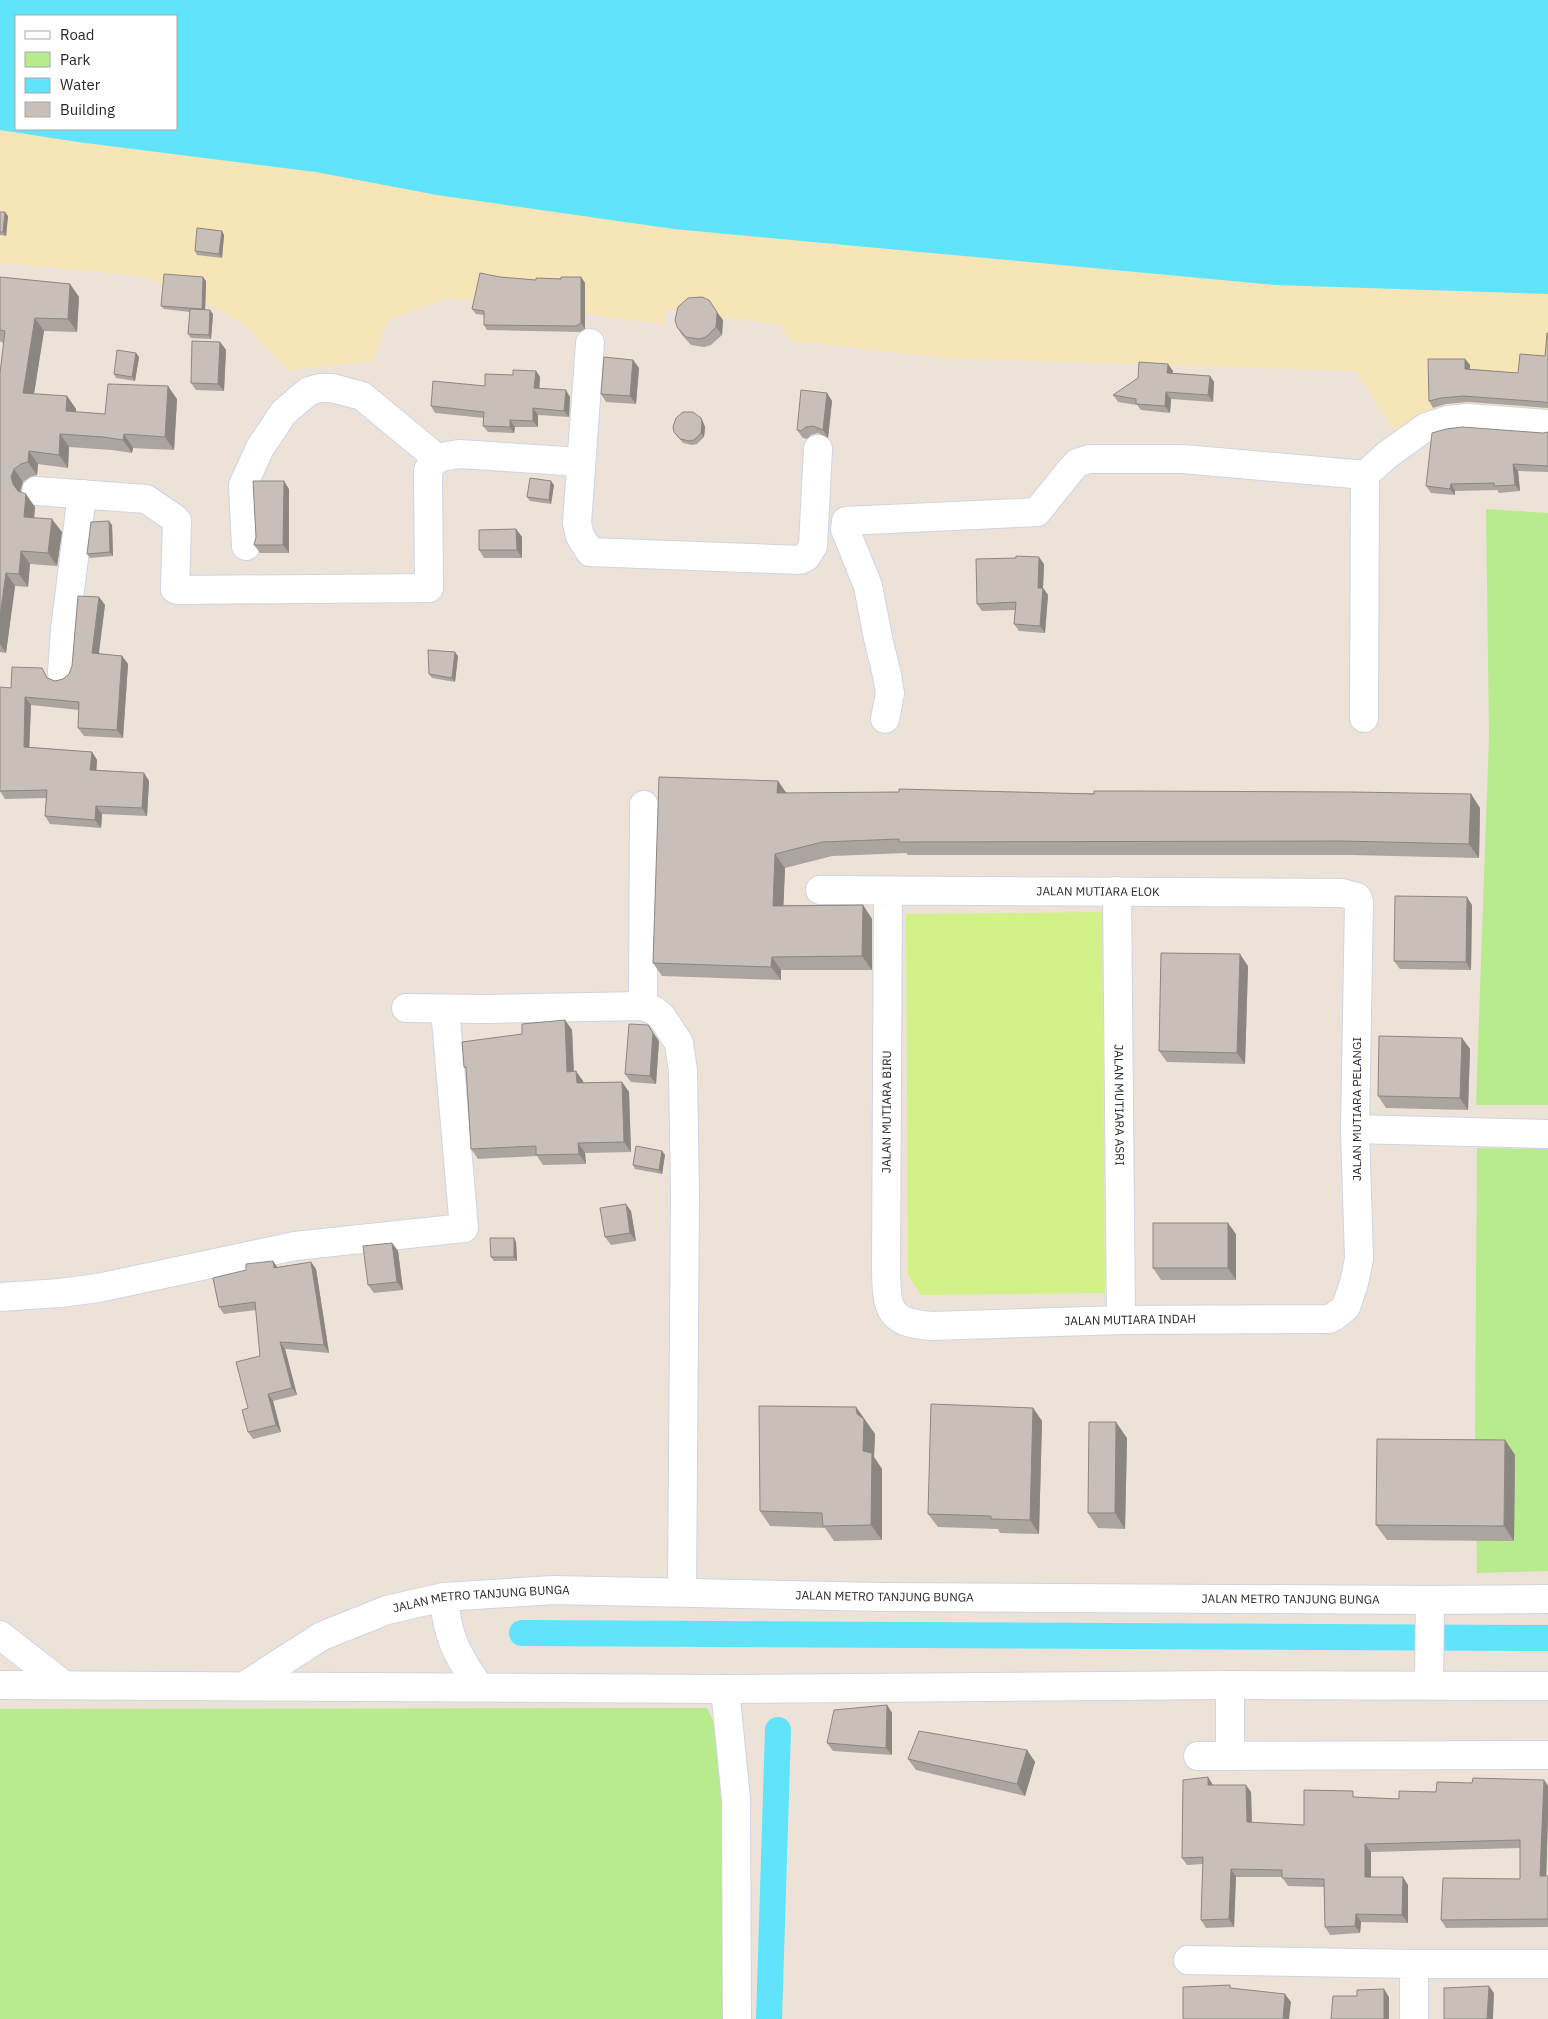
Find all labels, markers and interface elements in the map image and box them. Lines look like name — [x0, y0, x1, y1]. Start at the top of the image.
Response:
legend — [15, 15, 178, 130]
text: Road — [60, 25, 95, 44]
text: Park — [60, 50, 90, 69]
text: Water — [60, 75, 101, 94]
text: Building — [60, 100, 115, 119]
street label: JALAN MUTIARA ELOK — [1036, 883, 1160, 899]
street label: JALAN MUTIARA PELANGI — [1349, 1037, 1364, 1181]
street label: JALAN MUTIARA ASRI — [1111, 1044, 1128, 1166]
street label: JALAN MUTIARA BIRU — [879, 1050, 894, 1173]
street label: JALAN MUTIARA INDAH — [1064, 1311, 1196, 1328]
street label: JALAN METRO TANJUNG BUNGA — [391, 1582, 570, 1615]
street label: JALAN METRO TANJUNG BUNGA — [795, 1587, 974, 1605]
street label: JALAN METRO TANJUNG BUNGA — [1201, 1591, 1380, 1607]

